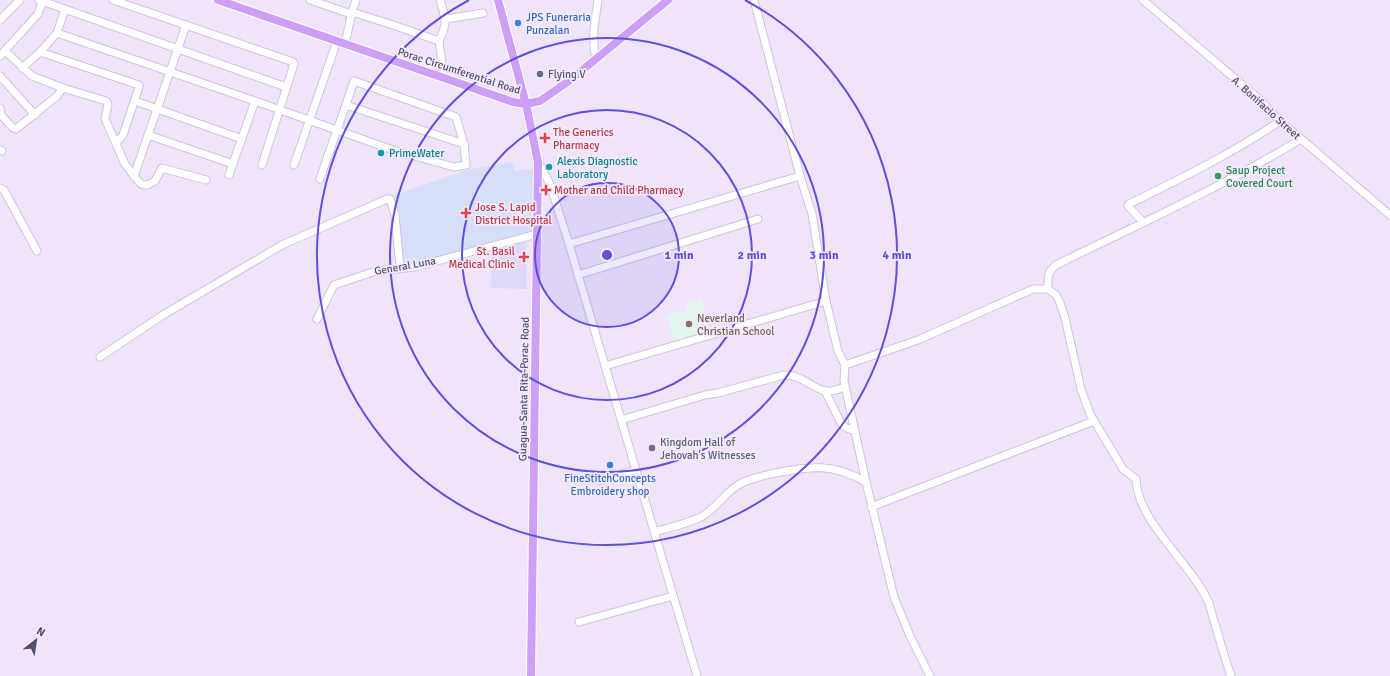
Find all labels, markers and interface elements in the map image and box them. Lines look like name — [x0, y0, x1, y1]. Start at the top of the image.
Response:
place label: JPS Funeraria Punzalan — [526, 11, 591, 37]
marker: JPS Funeraria Punzalan — [513, 18, 523, 28]
street label: Porac Circumferential Road — [396, 45, 522, 97]
place label: Flying V — [548, 68, 586, 81]
marker: Flying V — [535, 69, 545, 79]
street label: A. Bonifacio Street — [1229, 74, 1303, 142]
place label: The Generics Pharmacy — [553, 126, 614, 152]
marker: The Generics Pharmacy — [540, 133, 550, 143]
place label: PrimeWater — [389, 147, 444, 160]
marker: PrimeWater — [376, 148, 386, 158]
place label: Alexis Diagnostic Laboratory — [557, 155, 638, 181]
marker: Alexis Diagnostic Laboratory — [544, 162, 554, 172]
place label: Saup Project Covered Court — [1226, 164, 1293, 190]
marker: Saup Project Covered Court — [1213, 171, 1223, 181]
place label: Mother and Child Pharmacy — [554, 184, 685, 197]
marker: Mother and Child Pharmacy — [541, 185, 551, 195]
place label: Jose S. Lapid District Hospital — [475, 201, 552, 227]
marker: Jose S. Lapid District Hospital — [460, 207, 472, 219]
place label: St. Basil Medical Clinic — [448, 245, 515, 271]
centre of rings — [600, 248, 614, 262]
text: 1 min — [665, 248, 694, 263]
text: 2 min — [738, 248, 767, 263]
text: 3 min — [810, 248, 839, 263]
text: 4 min — [883, 248, 912, 263]
marker: St. Basil Medical Clinic — [518, 251, 530, 263]
street label: General Luna — [373, 254, 437, 278]
place label: Neverland Christian School — [697, 312, 775, 338]
street label: Guagua-Santa Rita-Porac Road — [516, 316, 532, 461]
marker: Neverland Christian School — [684, 319, 694, 329]
place label: Kingdom Hall of Jehovah's Witnesses — [660, 436, 756, 462]
marker: Kingdom Hall of Jehovah's Witnesses — [647, 443, 657, 453]
marker: FineStitchConcepts Embroidery shop — [605, 460, 615, 470]
place label: FineStitchConcepts Embroidery shop — [564, 472, 656, 498]
north arrow — [16, 620, 56, 660]
text: N — [34, 624, 47, 639]

